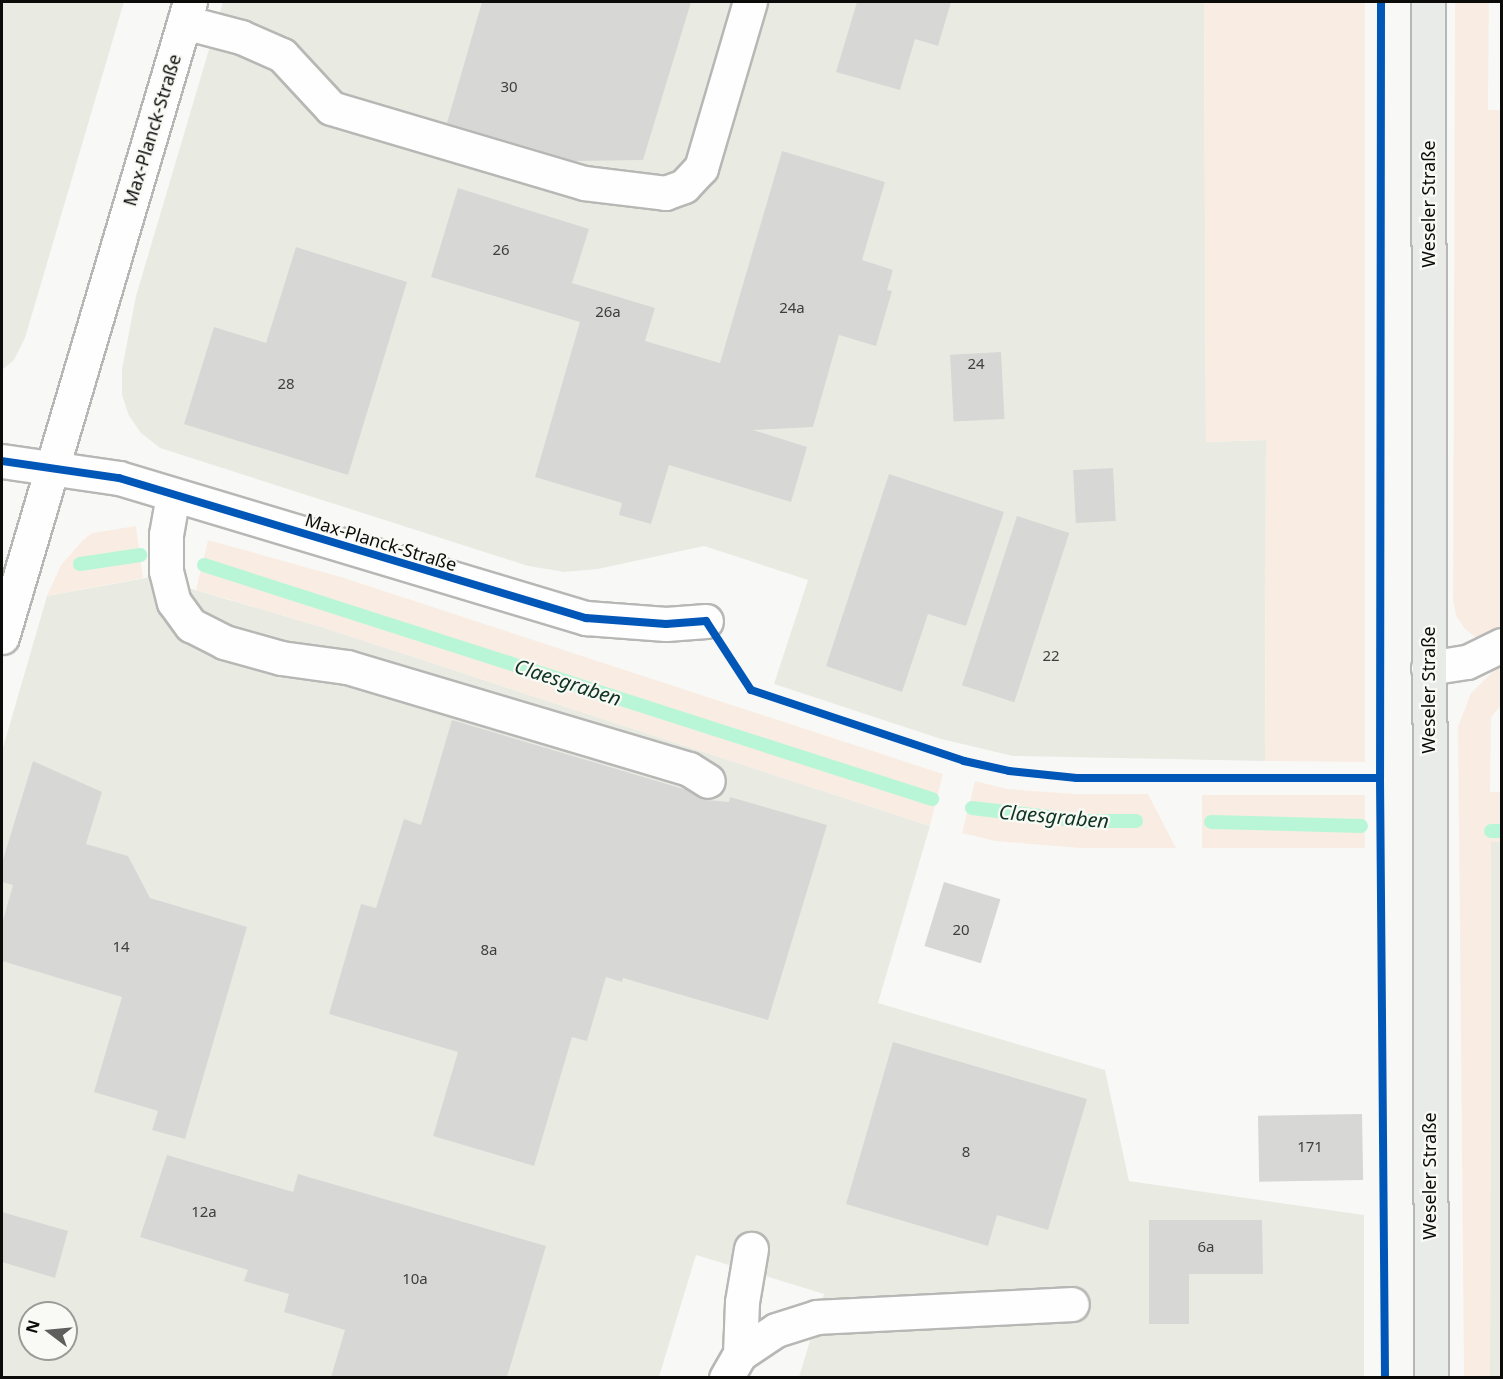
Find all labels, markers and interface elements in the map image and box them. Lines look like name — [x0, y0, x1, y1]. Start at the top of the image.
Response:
street label: Max-Planck-Straße — [119, 51, 185, 209]
house number: 30 — [500, 78, 518, 96]
street label: Weseler Straße — [1417, 140, 1439, 268]
house number: 26 — [492, 241, 510, 259]
house number: 24a — [779, 299, 805, 317]
house number: 26a — [595, 303, 621, 321]
house number: 24 — [967, 355, 985, 373]
house number: 28 — [277, 375, 295, 393]
street label: Max-Planck-Straße — [302, 509, 460, 575]
street label: Weseler Straße — [1417, 626, 1439, 754]
house number: 22 — [1042, 647, 1060, 665]
water label: Claesgraben — [512, 654, 624, 710]
water label: Claesgraben — [998, 799, 1110, 833]
house number: 20 — [952, 921, 970, 939]
house number: 14 — [112, 938, 130, 956]
house number: 8a — [481, 941, 497, 959]
street label: Weseler Straße — [1418, 1112, 1440, 1240]
house number: 171 — [1297, 1138, 1323, 1156]
house number: 8 — [962, 1143, 970, 1161]
house number: 12a — [191, 1203, 217, 1221]
house number: 6a — [1198, 1238, 1214, 1256]
house number: 10a — [402, 1270, 428, 1288]
north arrow — [18, 1301, 78, 1361]
text: N — [20, 1317, 45, 1336]

